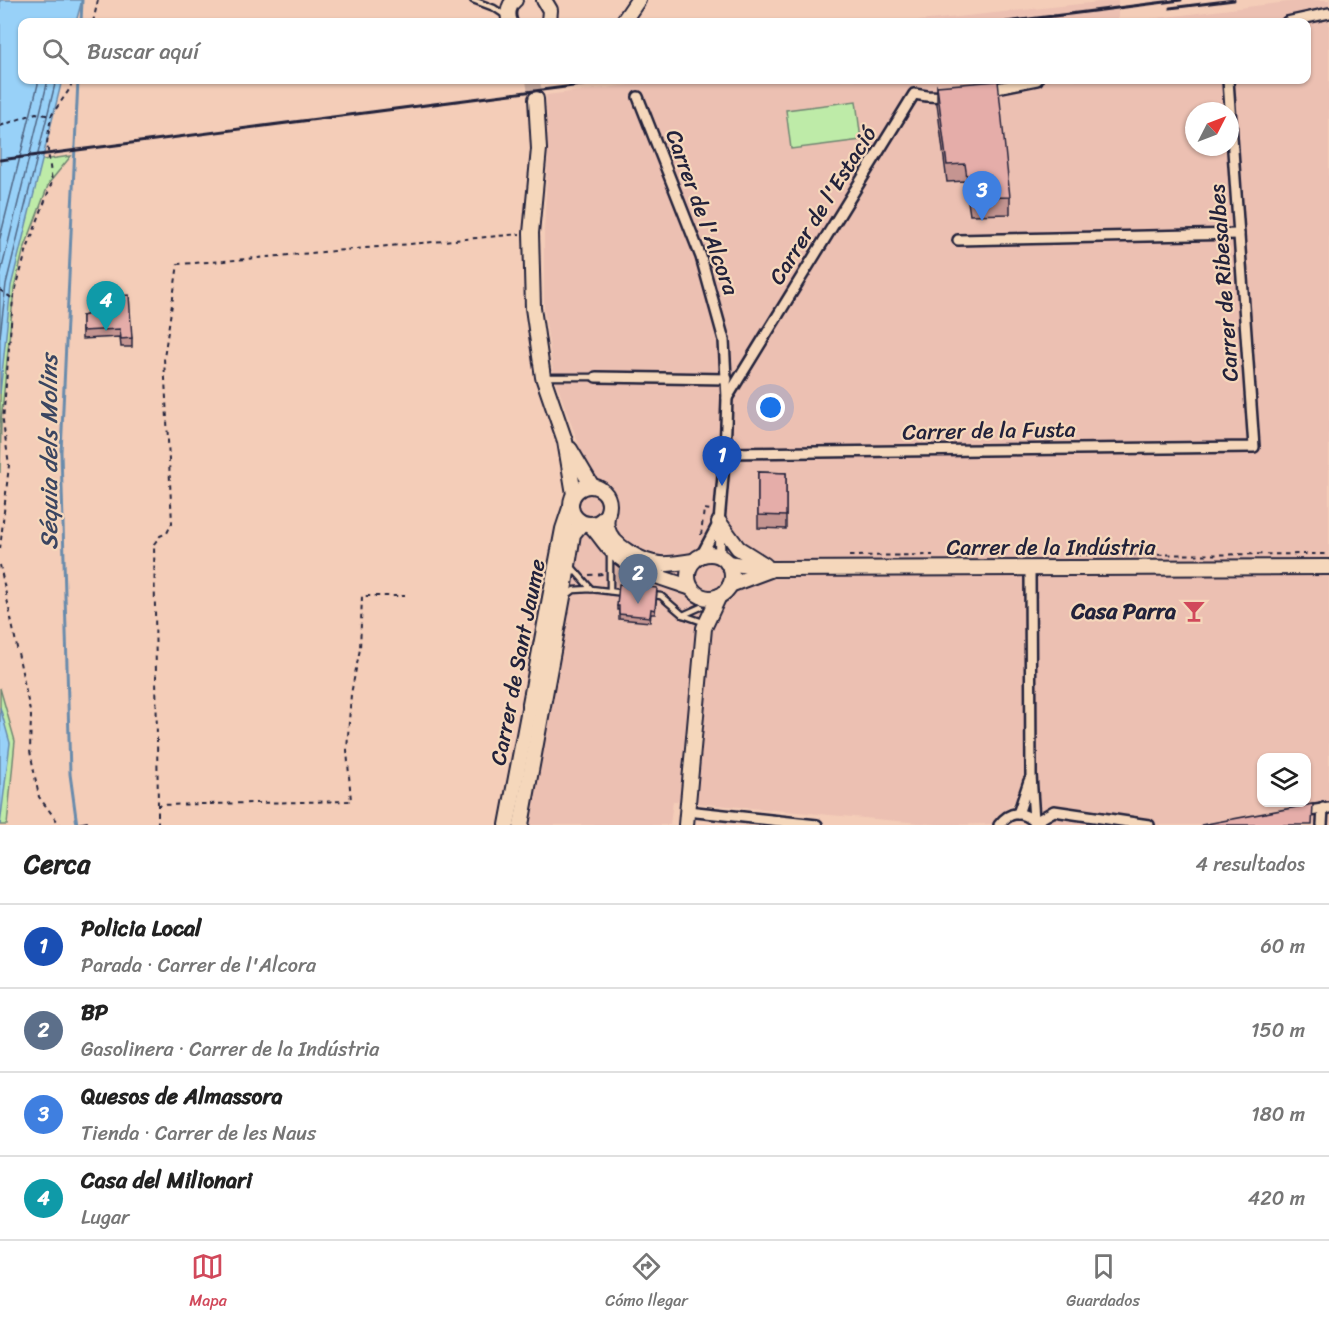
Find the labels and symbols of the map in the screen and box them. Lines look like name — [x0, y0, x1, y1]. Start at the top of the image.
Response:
north arrow — [1185, 102, 1239, 156]
street label: Carrer de l'Estació — [758, 117, 887, 293]
street label: Carrer de l'Alcora — [654, 124, 751, 302]
pin: 3 — [962, 172, 1002, 221]
street label: Carrer de Ribesalbes — [1197, 183, 1250, 383]
pin: 4 — [86, 282, 126, 331]
water label: Séquia dels Molins — [28, 351, 70, 550]
your location — [756, 393, 785, 422]
street label: Carrer de la Fusta — [902, 409, 1076, 452]
pin: 1 — [702, 436, 742, 486]
street label: Carrer de la Indústria — [947, 528, 1156, 567]
pin: 2 — [618, 554, 658, 604]
street label: Carrer de Sant Jaume — [478, 556, 557, 769]
place label: Casa Parra — [1070, 592, 1176, 631]
bar icon: Casa Parra — [1181, 598, 1207, 624]

